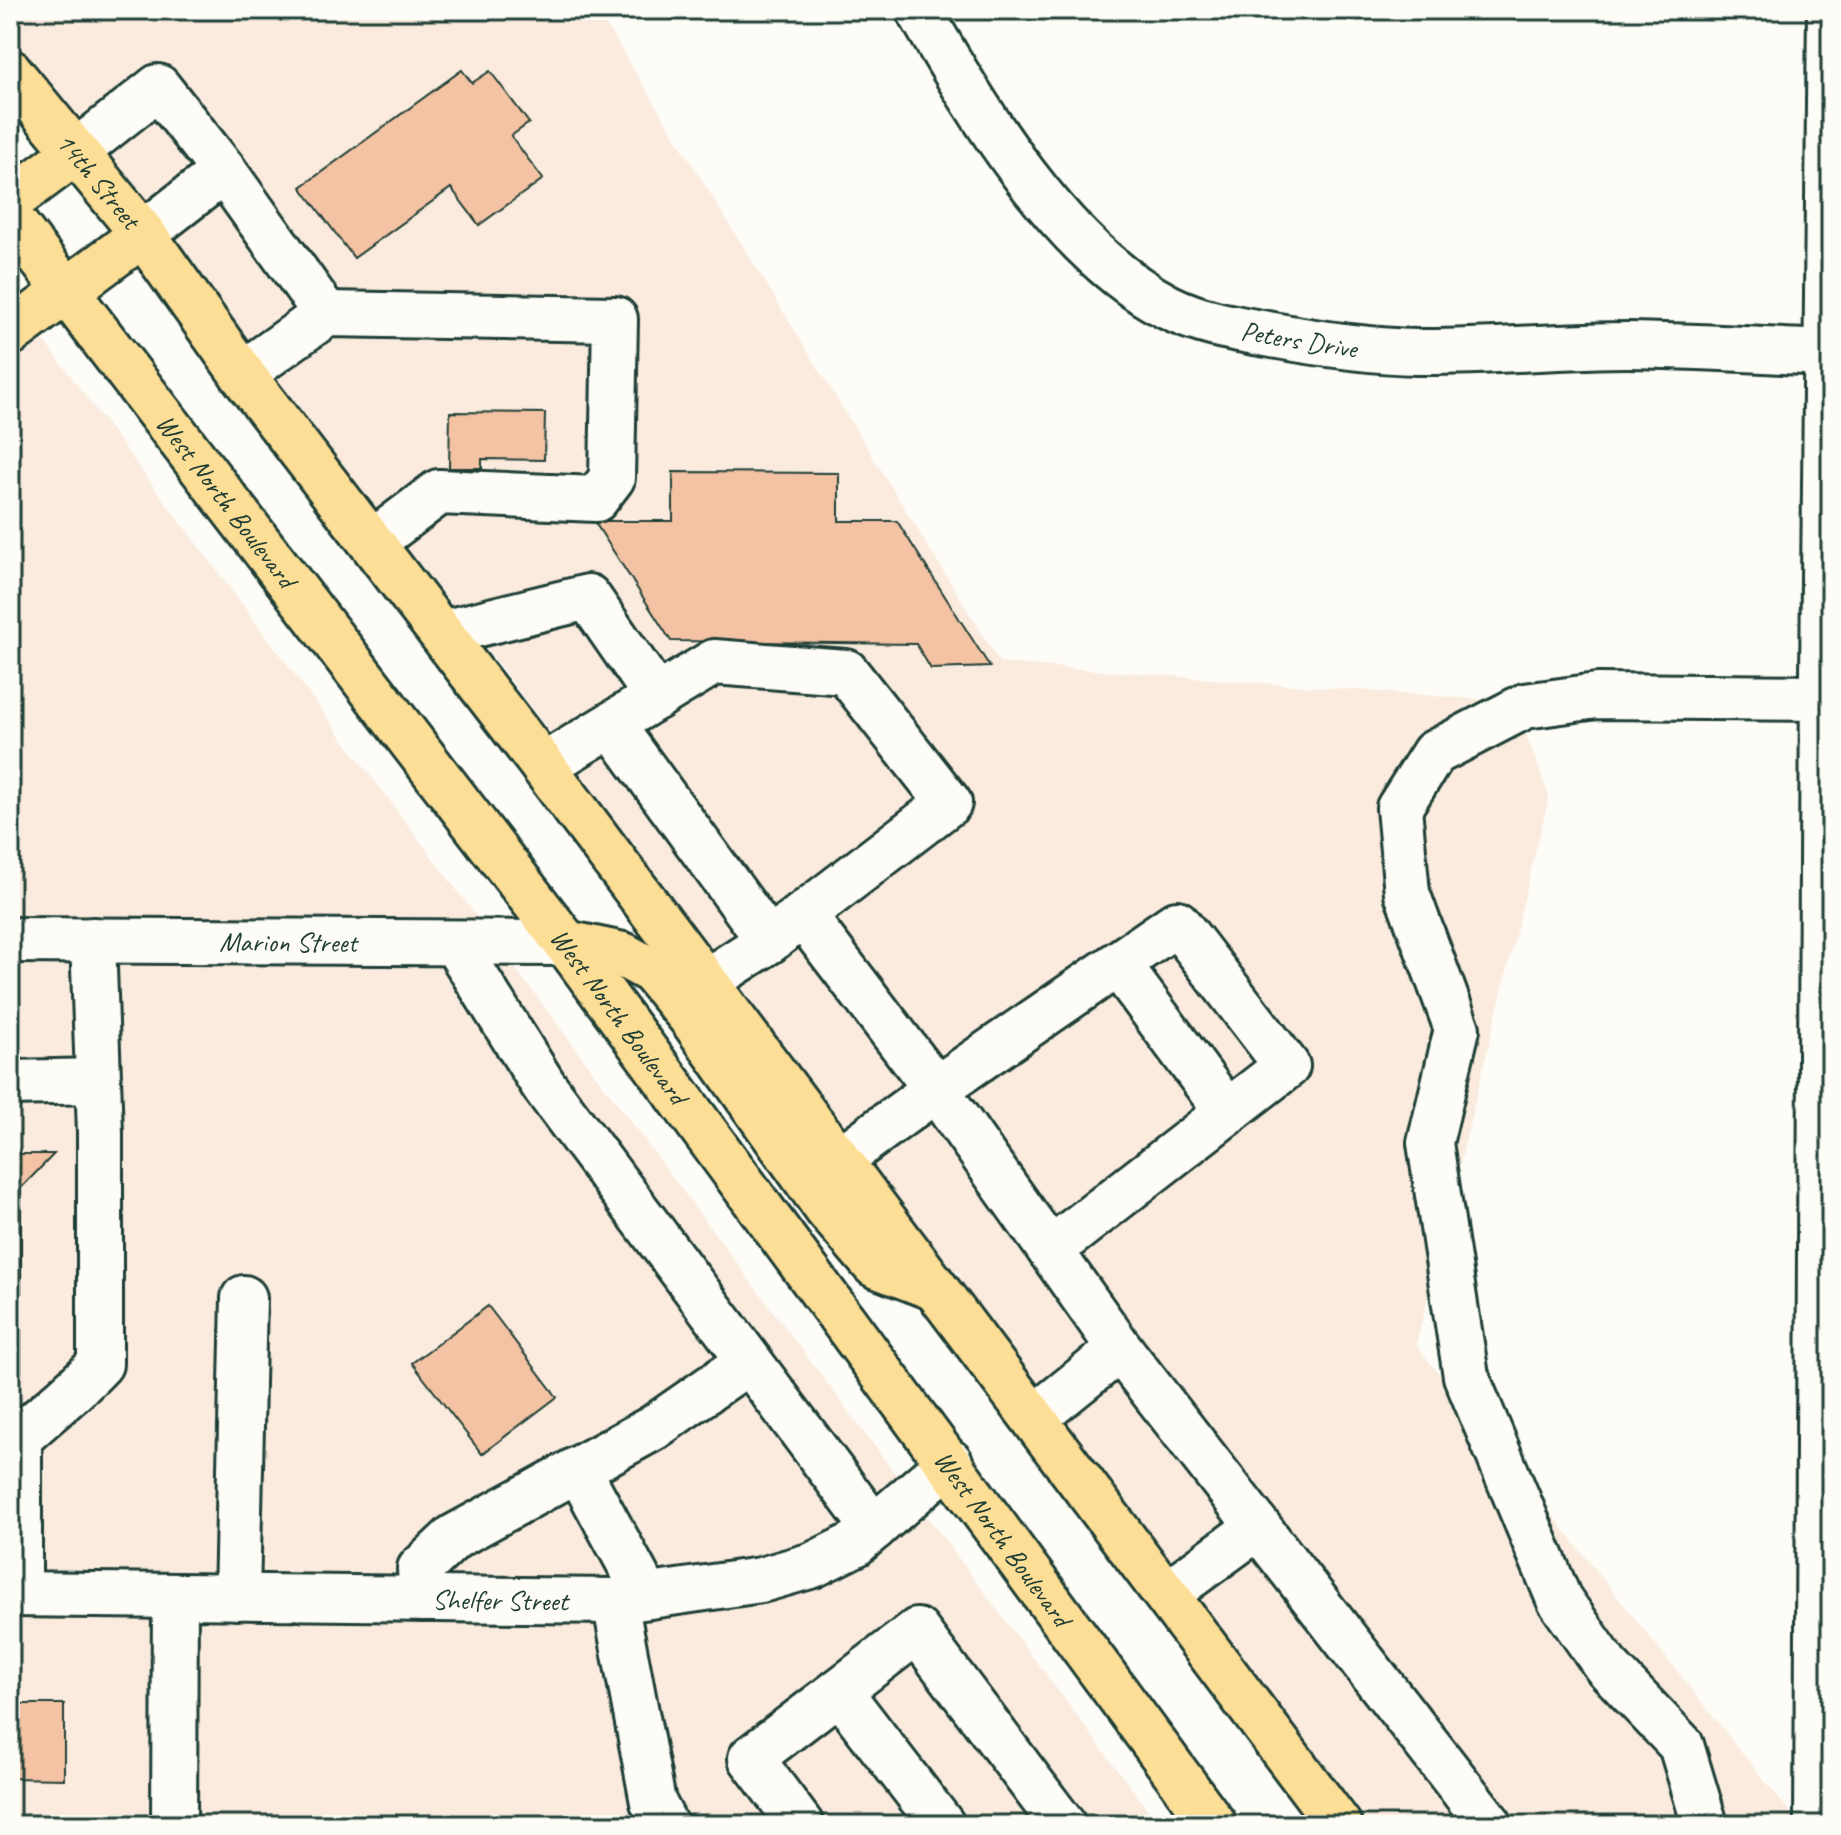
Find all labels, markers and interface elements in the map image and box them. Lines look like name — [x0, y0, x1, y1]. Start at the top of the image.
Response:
street label: 14th Street — [49, 125, 150, 238]
street label: Peters Drive — [1238, 312, 1361, 365]
street label: West North Boulevard — [149, 406, 307, 598]
street label: West North Boulevard — [543, 921, 698, 1114]
street label: Marion Street — [219, 924, 360, 959]
street label: West North Boulevard — [927, 1443, 1082, 1636]
street label: Shelfer Street — [432, 1581, 571, 1618]

